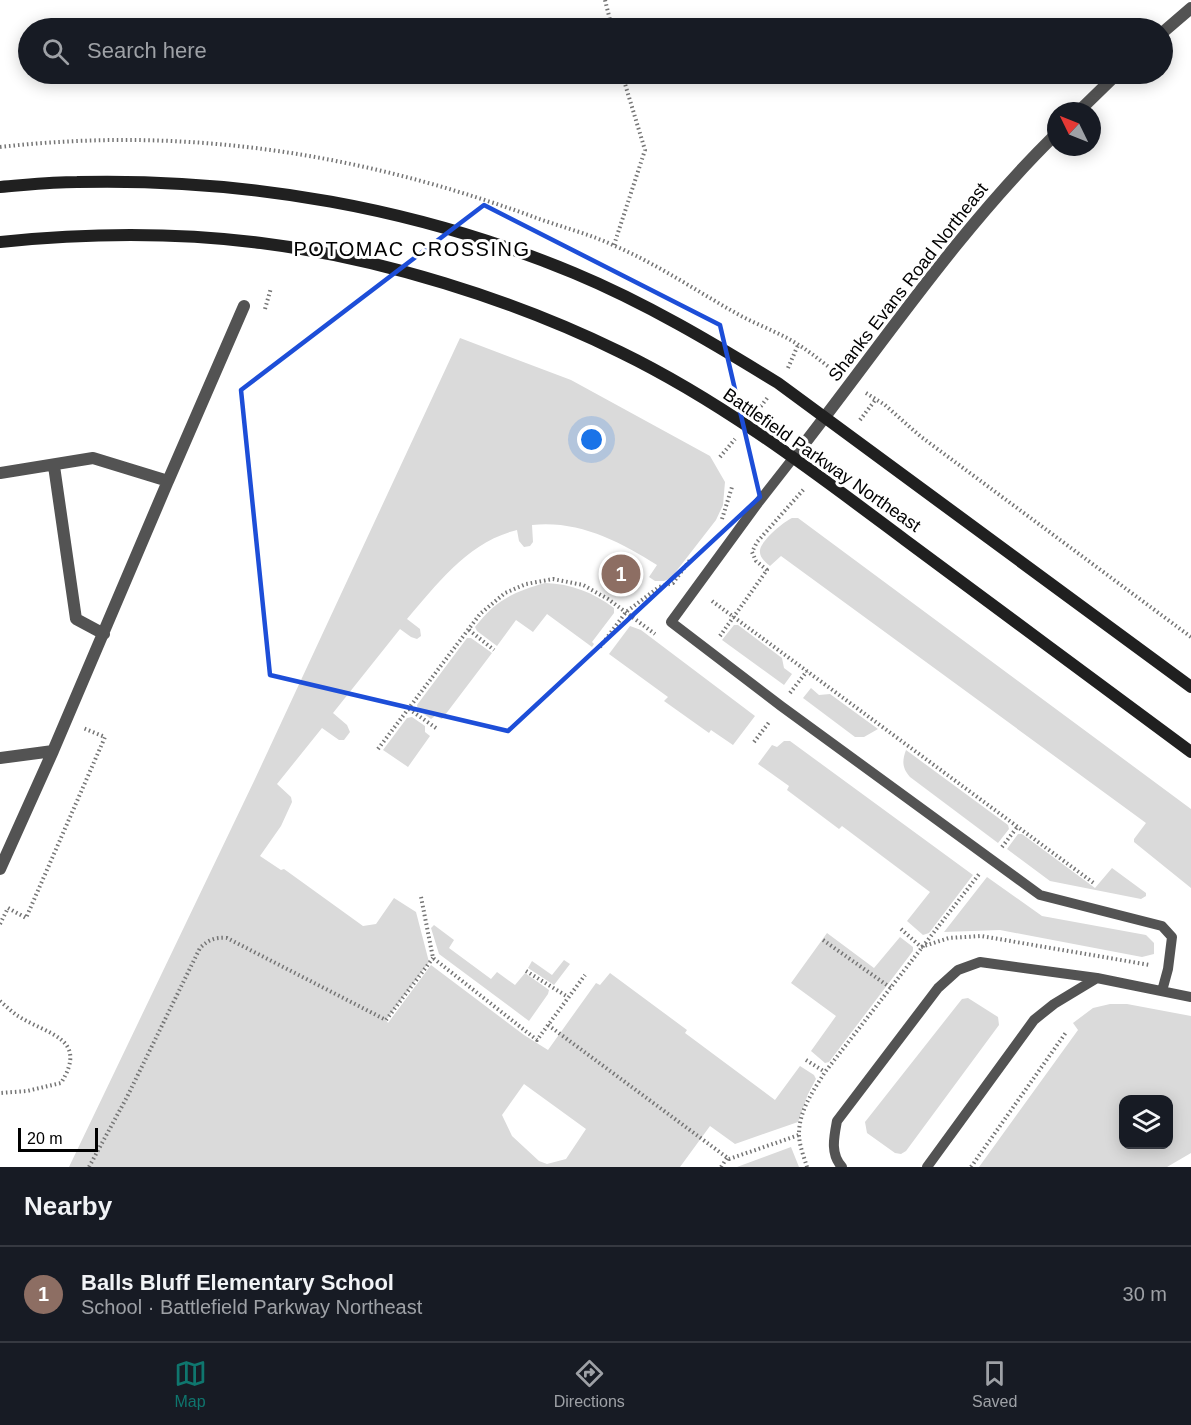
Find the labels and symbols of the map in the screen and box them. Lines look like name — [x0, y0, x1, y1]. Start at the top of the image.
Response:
north arrow — [1047, 102, 1101, 156]
street label: Shanks Evans Road Northeast — [824, 179, 992, 385]
district label: POTOMAC CROSSING — [294, 238, 531, 260]
street label: Battlefield Parkway Northeast — [720, 384, 924, 536]
your location — [577, 425, 606, 454]
pin: 1 — [602, 552, 640, 596]
scale bar — [18, 1125, 98, 1152]

